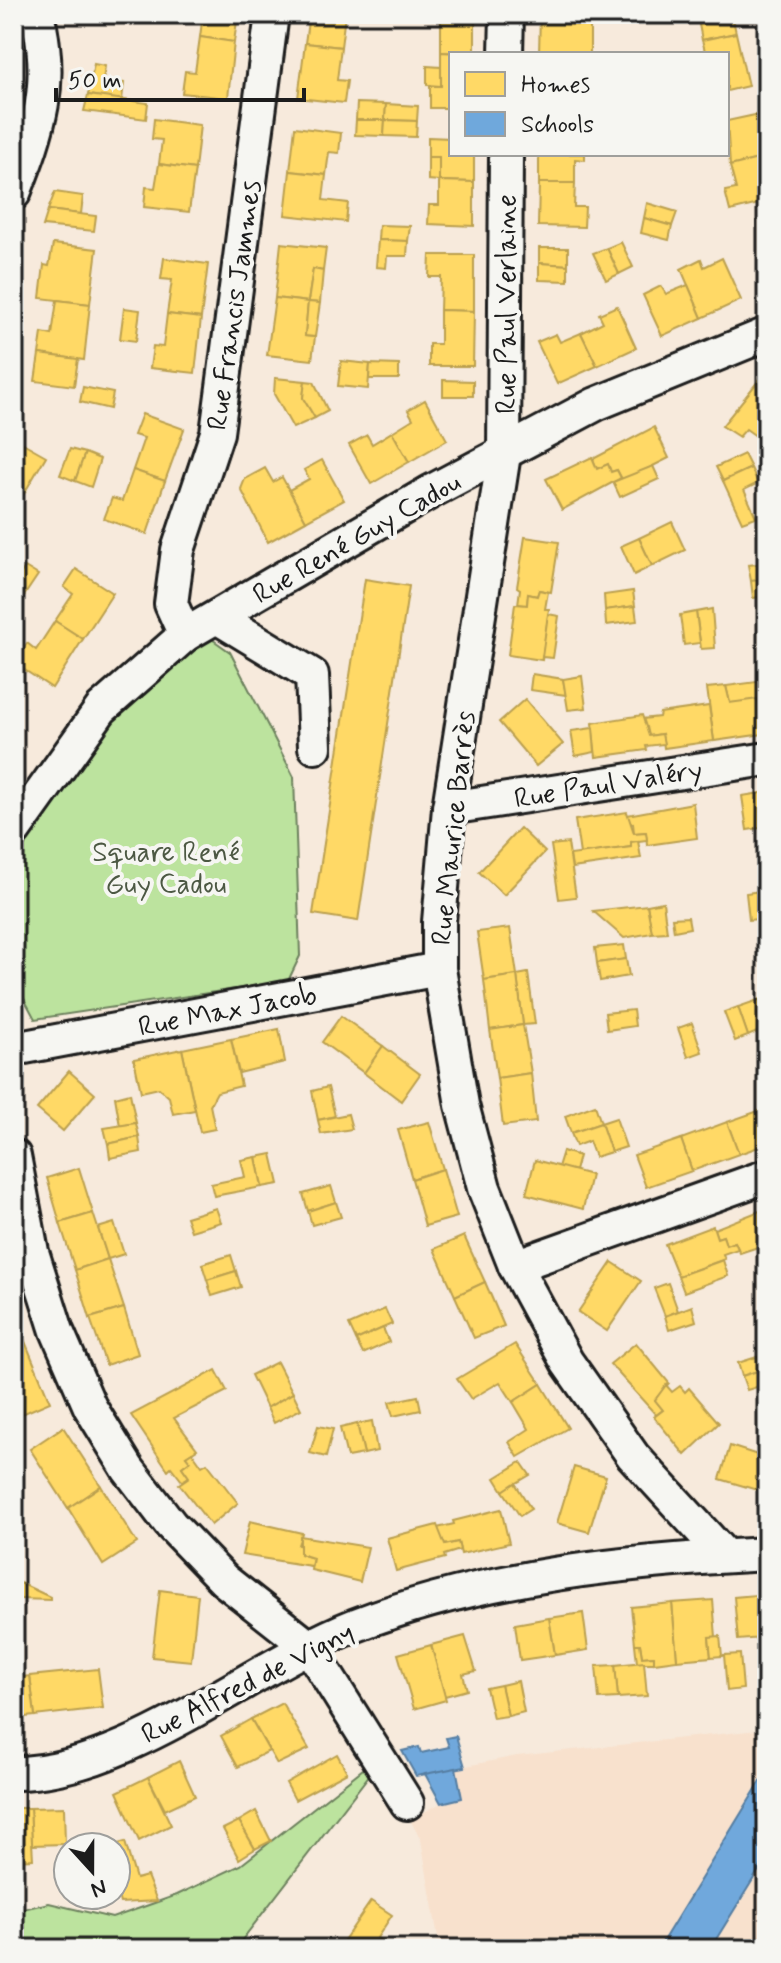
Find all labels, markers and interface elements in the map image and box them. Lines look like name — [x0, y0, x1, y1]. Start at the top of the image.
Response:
scale bar — [56, 52, 304, 102]
legend — [449, 52, 729, 156]
text: 50 m — [68, 66, 122, 97]
text: Homes — [521, 70, 590, 101]
text: Schools — [521, 110, 594, 141]
street label: Rue Francis Jammes — [200, 178, 271, 433]
street label: Rue Paul Verlaine — [489, 194, 526, 414]
street label: Rue René Guy Cadou — [246, 465, 468, 614]
street label: Rue Maurice Barrès — [424, 709, 485, 947]
street label: Rue Paul Valéry — [512, 752, 705, 819]
park label: Square René Guy Cadou — [92, 835, 240, 904]
street label: Rue Max Jacob — [135, 976, 320, 1047]
street label: Rue Alfred de Vigny — [135, 1615, 361, 1754]
north arrow — [52, 1831, 132, 1911]
text: N — [87, 1872, 110, 1904]

